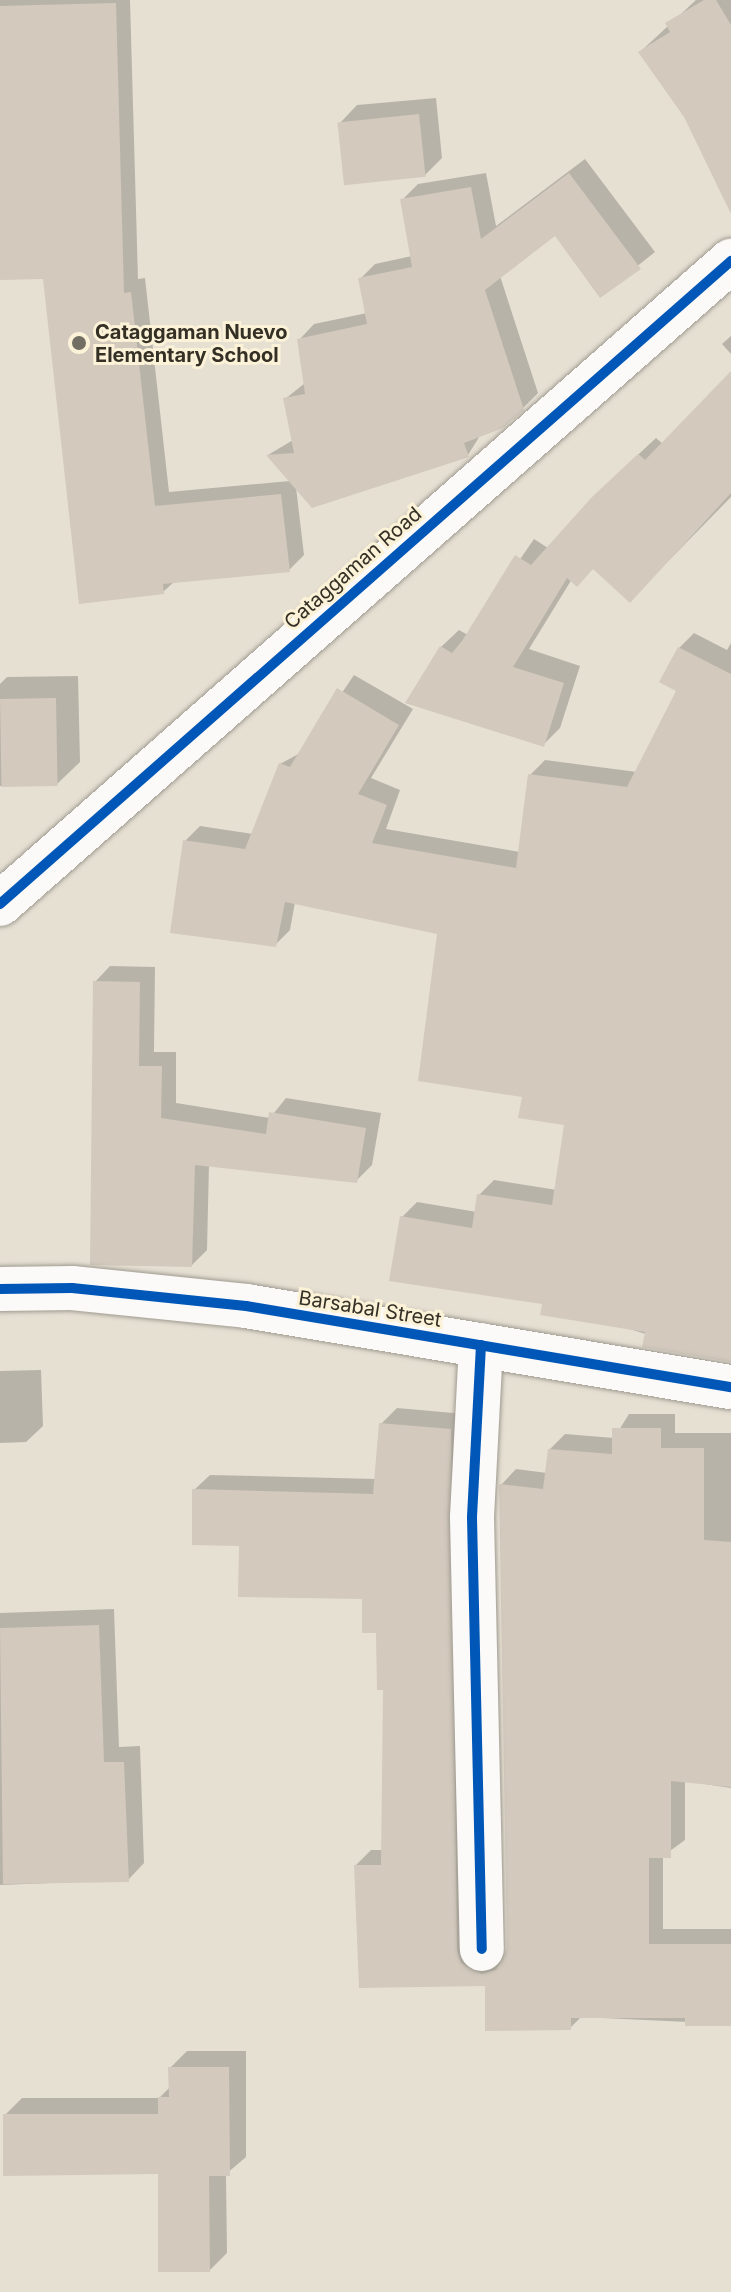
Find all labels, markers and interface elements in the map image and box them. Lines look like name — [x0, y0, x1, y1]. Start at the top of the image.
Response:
place label: Cataggaman Nuevo Elementary School — [95, 320, 288, 367]
marker: Cataggaman Nuevo Elementary School — [70, 334, 88, 352]
street label: Cataggaman Road — [280, 502, 426, 634]
street label: Barsabal Street — [297, 1286, 443, 1332]

